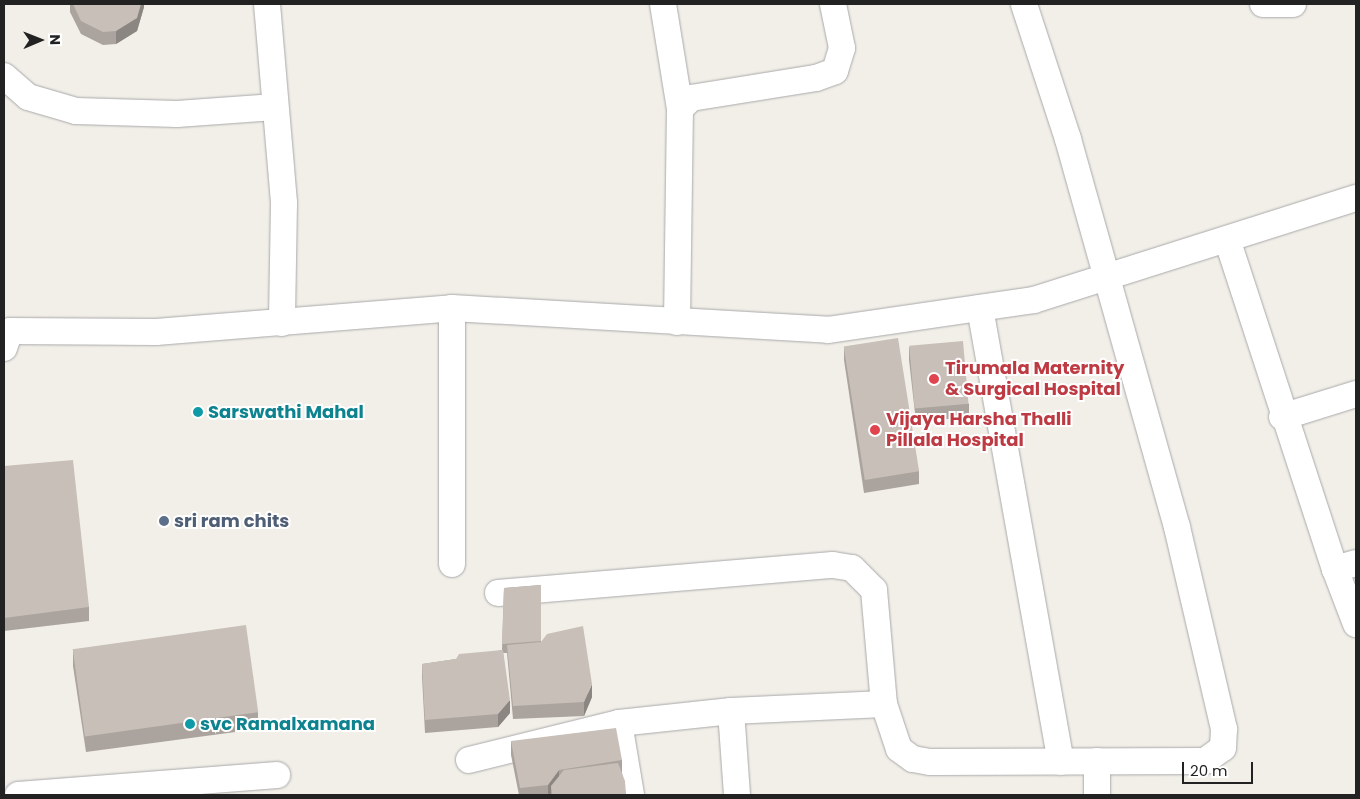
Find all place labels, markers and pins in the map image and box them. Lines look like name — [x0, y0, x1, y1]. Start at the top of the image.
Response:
place label: Tirumala Maternity & Surgical Hospital — [945, 358, 1124, 400]
marker: Tirumala Maternity & Surgical Hospital — [927, 372, 941, 386]
place label: Sarswathi Mahal — [208, 401, 364, 423]
marker: Sarswathi Mahal — [192, 406, 204, 418]
place label: Vijaya Harsha Thalli Pillala Hospital — [886, 409, 1072, 452]
marker: Vijaya Harsha Thalli Pillala Hospital — [868, 423, 882, 437]
place label: sri ram chits — [174, 510, 289, 532]
marker: sri ram chits — [158, 515, 170, 527]
place label: svc Ramalxamana — [200, 713, 375, 735]
marker: svc Ramalxamana — [184, 718, 196, 730]

